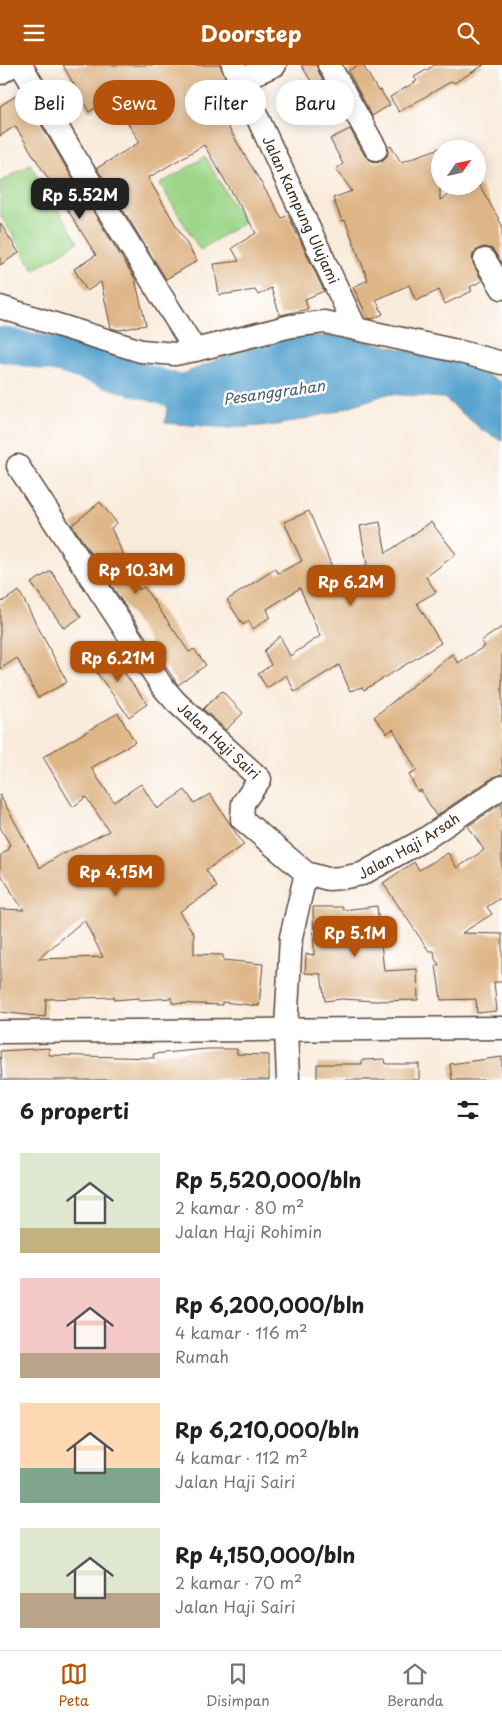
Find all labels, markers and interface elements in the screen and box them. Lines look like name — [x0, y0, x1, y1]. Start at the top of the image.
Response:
text: Doorstep — [200, 16, 302, 49]
icon: menu — [20, 19, 48, 47]
icon: search — [454, 19, 482, 47]
chip: Beli — [15, 80, 83, 125]
chip: Sewa — [93, 80, 175, 125]
chip: Filter — [185, 80, 266, 125]
chip: Baru — [276, 80, 354, 125]
street label: Jalan Kampung Ulujami — [257, 132, 345, 287]
north arrow — [431, 140, 486, 195]
map controls — [431, 140, 486, 195]
pin: Rp 5.52M — [28, 177, 132, 220]
text: Rp 5.52M — [42, 182, 118, 206]
water label: Pesanggrahan — [221, 373, 327, 410]
pin: Rp 10.3M — [84, 553, 188, 595]
text: Rp 10.3M — [99, 557, 173, 581]
pin: Rp 6.2M — [305, 565, 397, 607]
text: Rp 6.2M — [318, 569, 384, 593]
pin: Rp 6.21M — [66, 641, 170, 683]
text: Rp 6.21M — [81, 645, 155, 669]
street label: Jalan Haji Sairi — [173, 697, 265, 784]
street label: Jalan Haji Arsah — [354, 808, 464, 884]
pin: Rp 4.15M — [64, 855, 168, 897]
text: Rp 4.15M — [79, 859, 153, 883]
pin: Rp 5.1M — [309, 915, 401, 958]
text: Rp 5.1M — [324, 920, 386, 944]
text: 6 properti — [20, 1094, 129, 1126]
icon: filters — [454, 1096, 482, 1124]
text: Rp 5,520,000/bln — [175, 1163, 361, 1195]
icon: home — [60, 1173, 120, 1233]
text: 2 kamar · 80 m² — [175, 1195, 304, 1219]
text: Jalan Haji Rohimin — [175, 1219, 322, 1243]
text: Rp 6,200,000/bln — [175, 1288, 364, 1320]
icon: home — [60, 1298, 120, 1358]
text: 4 kamar · 116 m² — [175, 1320, 308, 1344]
text: Rumah — [175, 1344, 229, 1368]
text: Rp 6,210,000/bln — [175, 1413, 359, 1445]
icon: home — [60, 1423, 120, 1483]
text: 4 kamar · 112 m² — [175, 1445, 308, 1469]
text: Jalan Haji Sairi — [175, 1469, 296, 1493]
text: Rp 4,150,000/bln — [175, 1538, 355, 1570]
icon: home — [60, 1548, 120, 1608]
text: 2 kamar · 70 m² — [175, 1570, 302, 1594]
text: Jalan Haji Sairi — [175, 1594, 296, 1618]
tab: Peta — [59, 1660, 89, 1711]
tab: Disimpan — [206, 1660, 270, 1711]
tab: Beranda — [387, 1660, 443, 1711]

